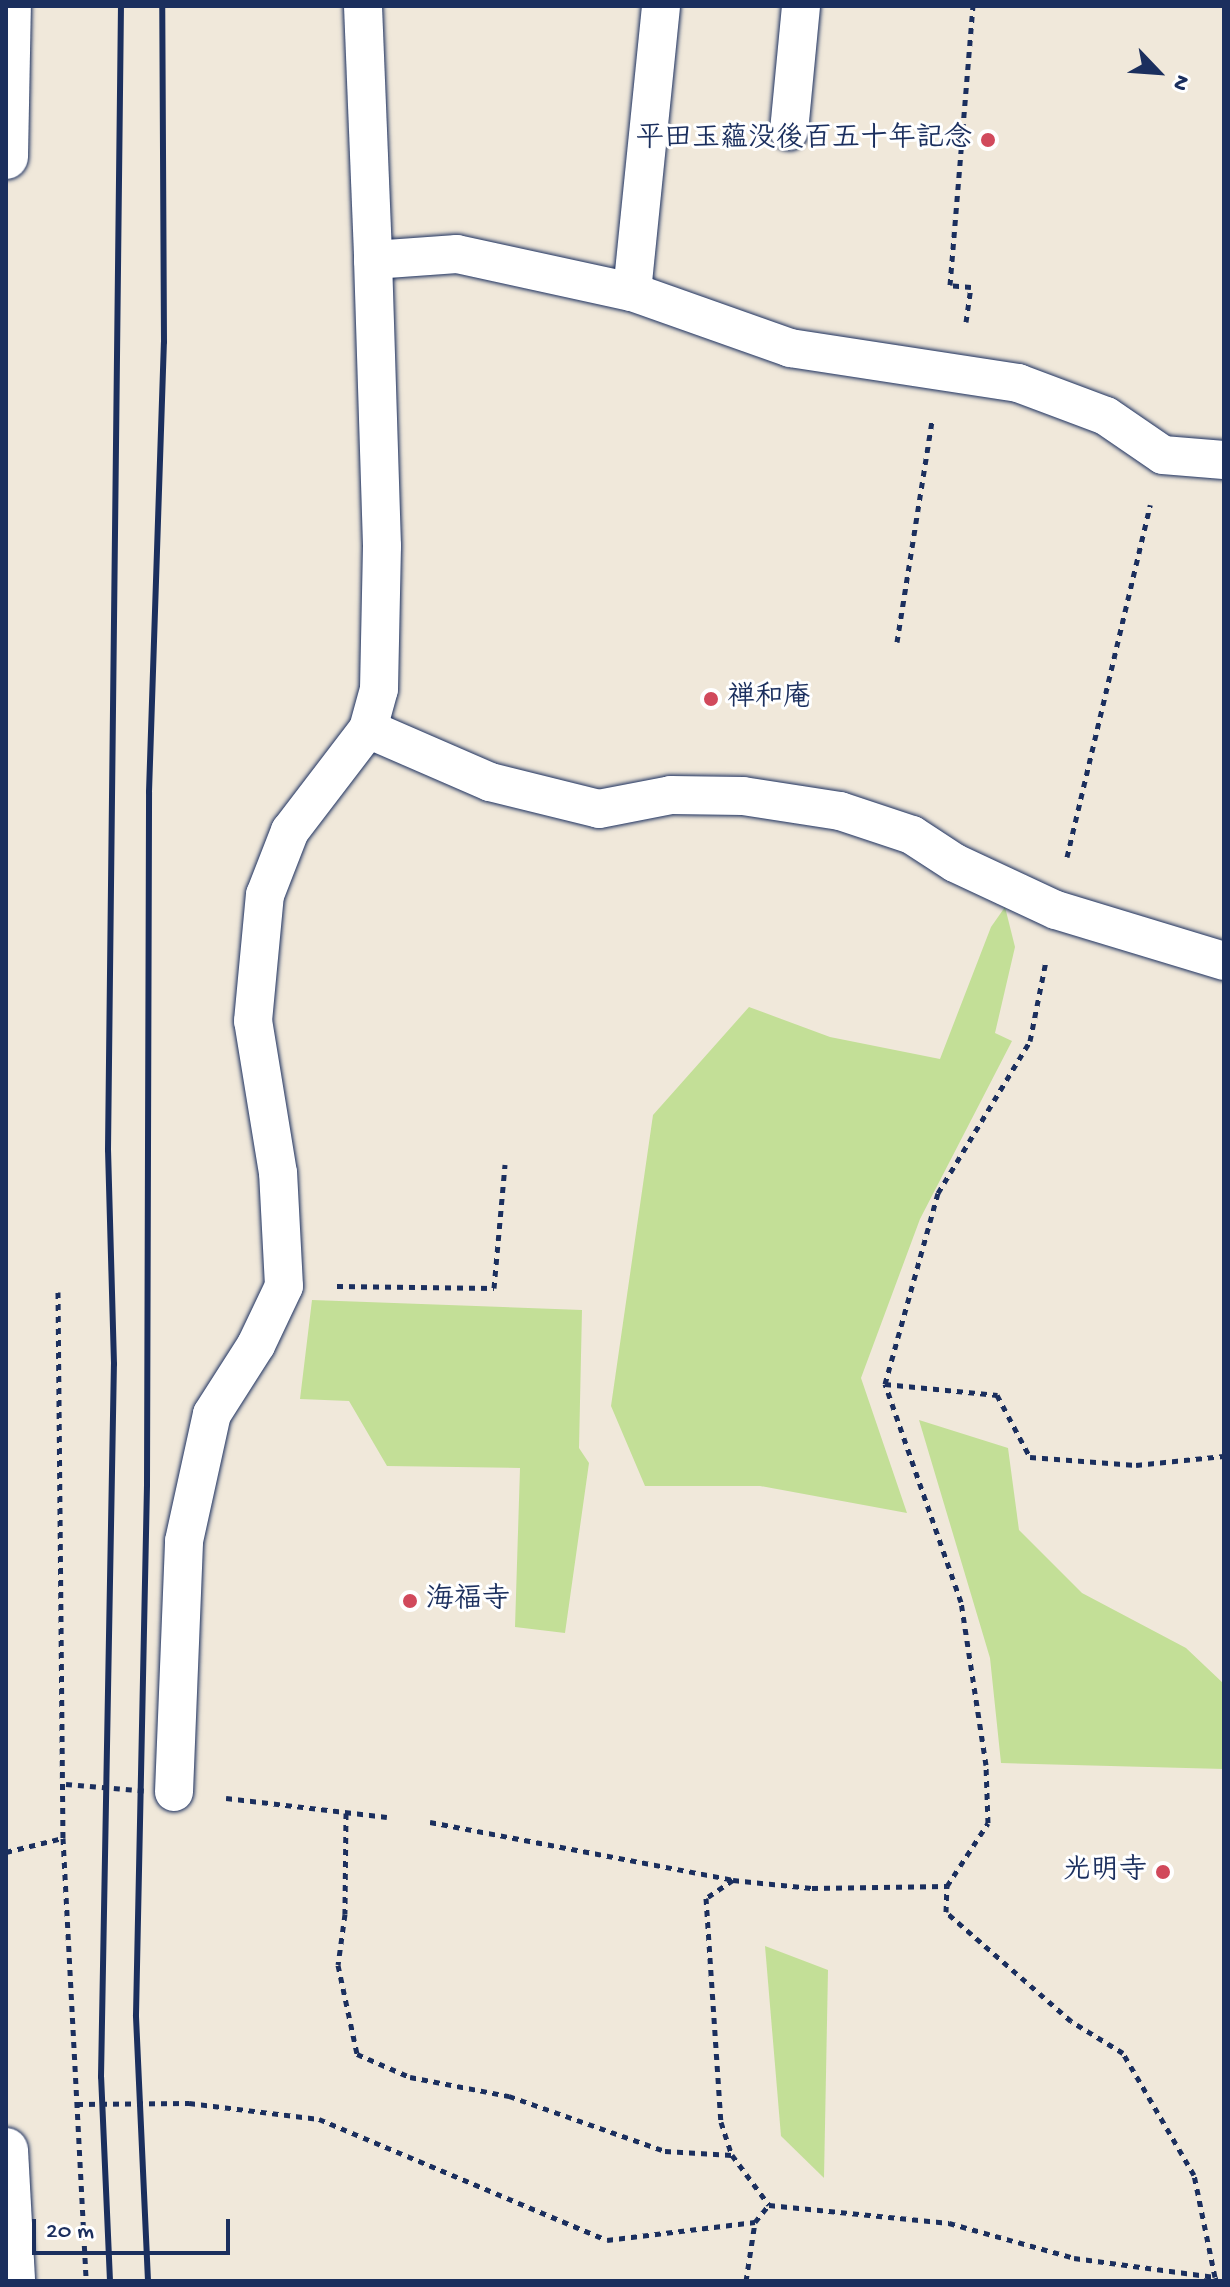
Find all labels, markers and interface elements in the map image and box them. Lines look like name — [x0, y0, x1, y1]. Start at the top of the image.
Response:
north arrow — [1118, 32, 1198, 112]
text: N — [1165, 70, 1195, 94]
place label: 平田玉蘊没後百五十年記念 — [636, 123, 972, 157]
marker: 平田玉蘊没後百五十年記念 — [979, 131, 997, 149]
place label: 禅和庵 — [727, 682, 811, 716]
marker: 禅和庵 — [702, 690, 720, 708]
place label: 海福寺 — [426, 1584, 510, 1618]
marker: 海福寺 — [401, 1592, 419, 1610]
place label: 光明寺 — [1063, 1855, 1147, 1889]
marker: 光明寺 — [1154, 1863, 1172, 1881]
scale bar — [36, 2203, 234, 2253]
text: 20 m — [46, 2218, 94, 2247]

